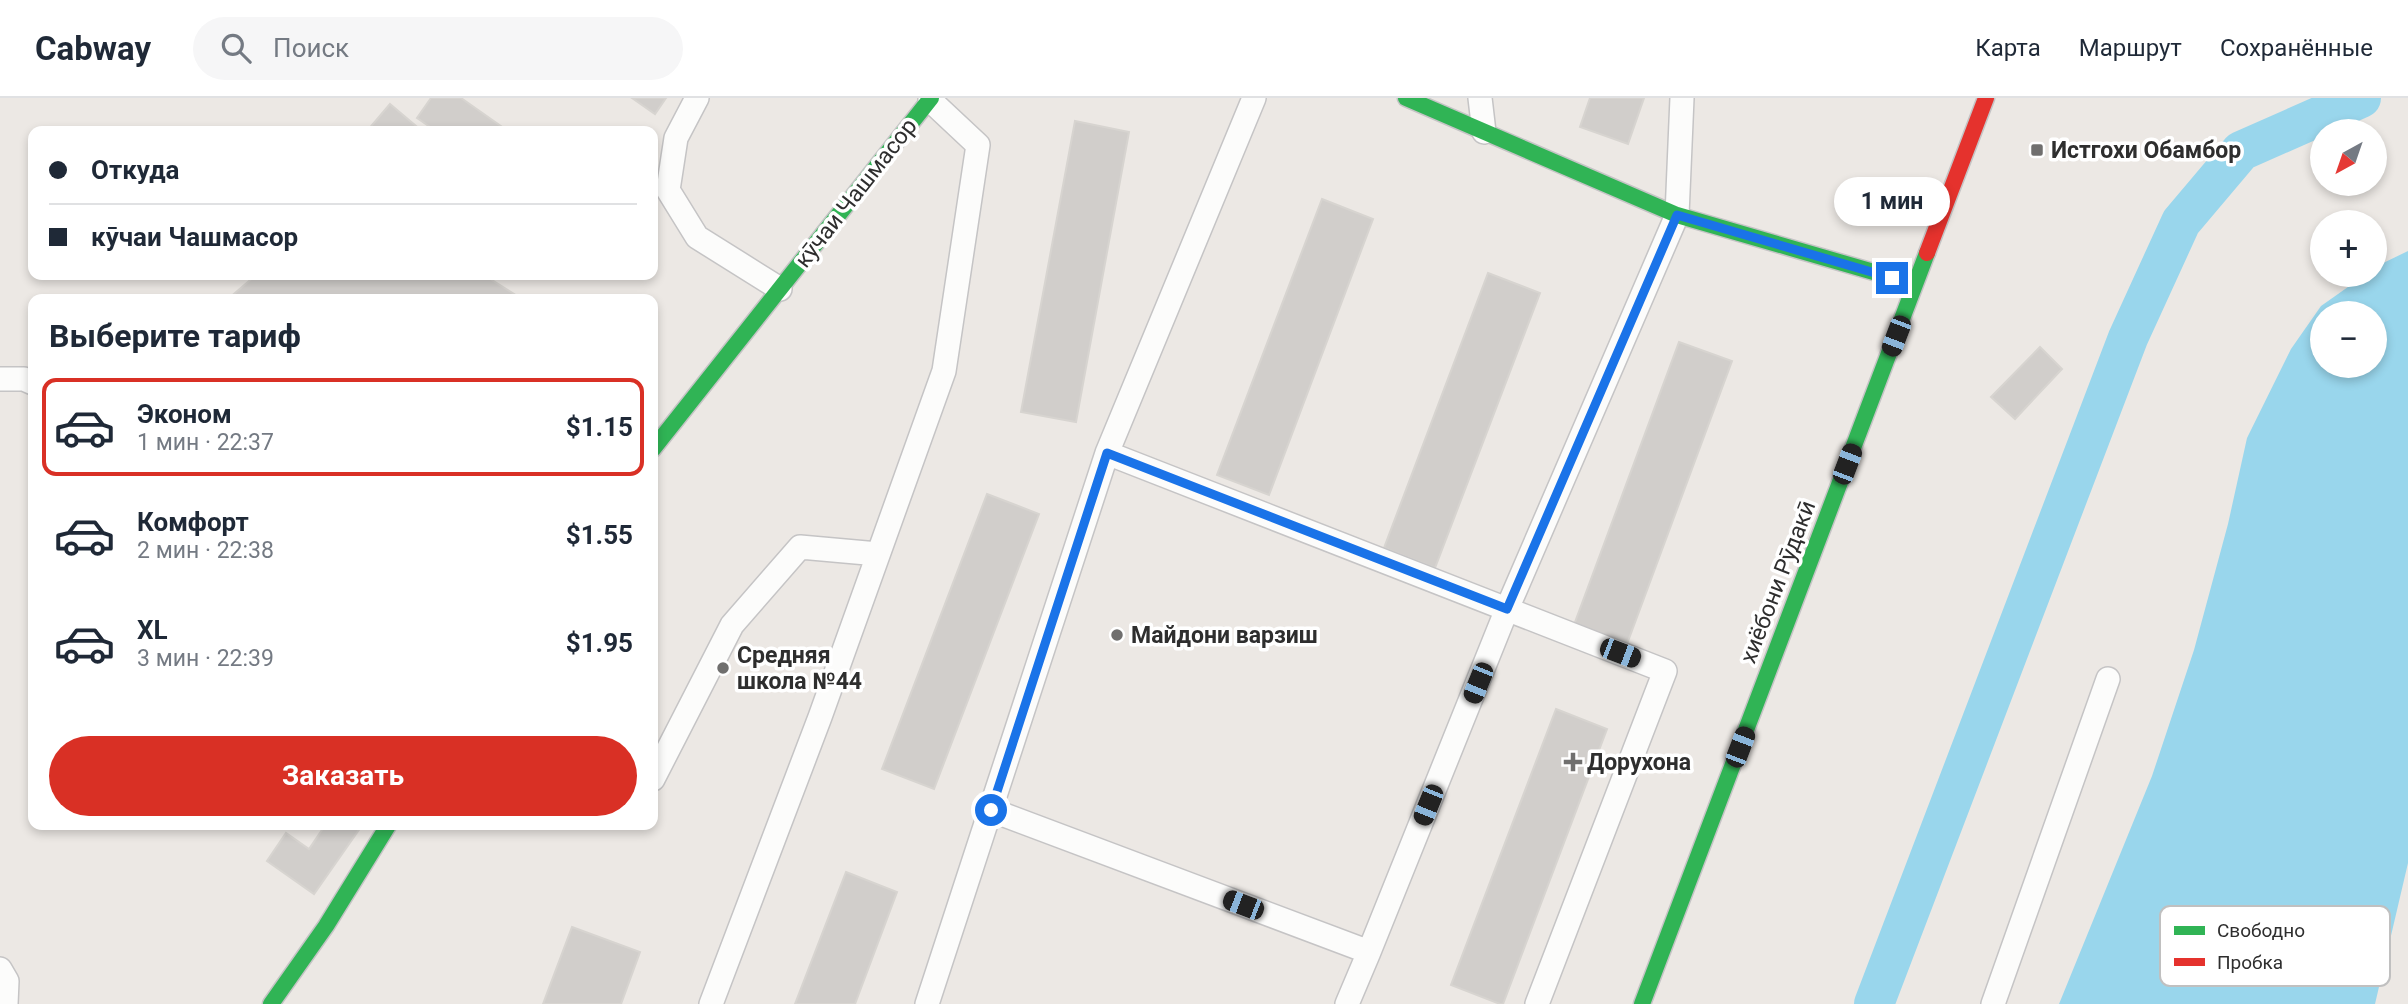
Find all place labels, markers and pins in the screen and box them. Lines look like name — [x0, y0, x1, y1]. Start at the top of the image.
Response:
place label: Истгохи Обамбор — [2051, 137, 2241, 164]
marker: Истгохи Обамбор — [2029, 142, 2045, 158]
place label: Майдони варзиш — [1131, 622, 1318, 649]
marker: Майдони варзиш — [1109, 627, 1125, 643]
place label: Средняя школа №44 — [737, 642, 862, 695]
marker: Средняя школа №44 — [715, 660, 731, 676]
place label: Дорухона — [1587, 749, 1691, 776]
marker: Дорухона — [1565, 754, 1581, 770]

